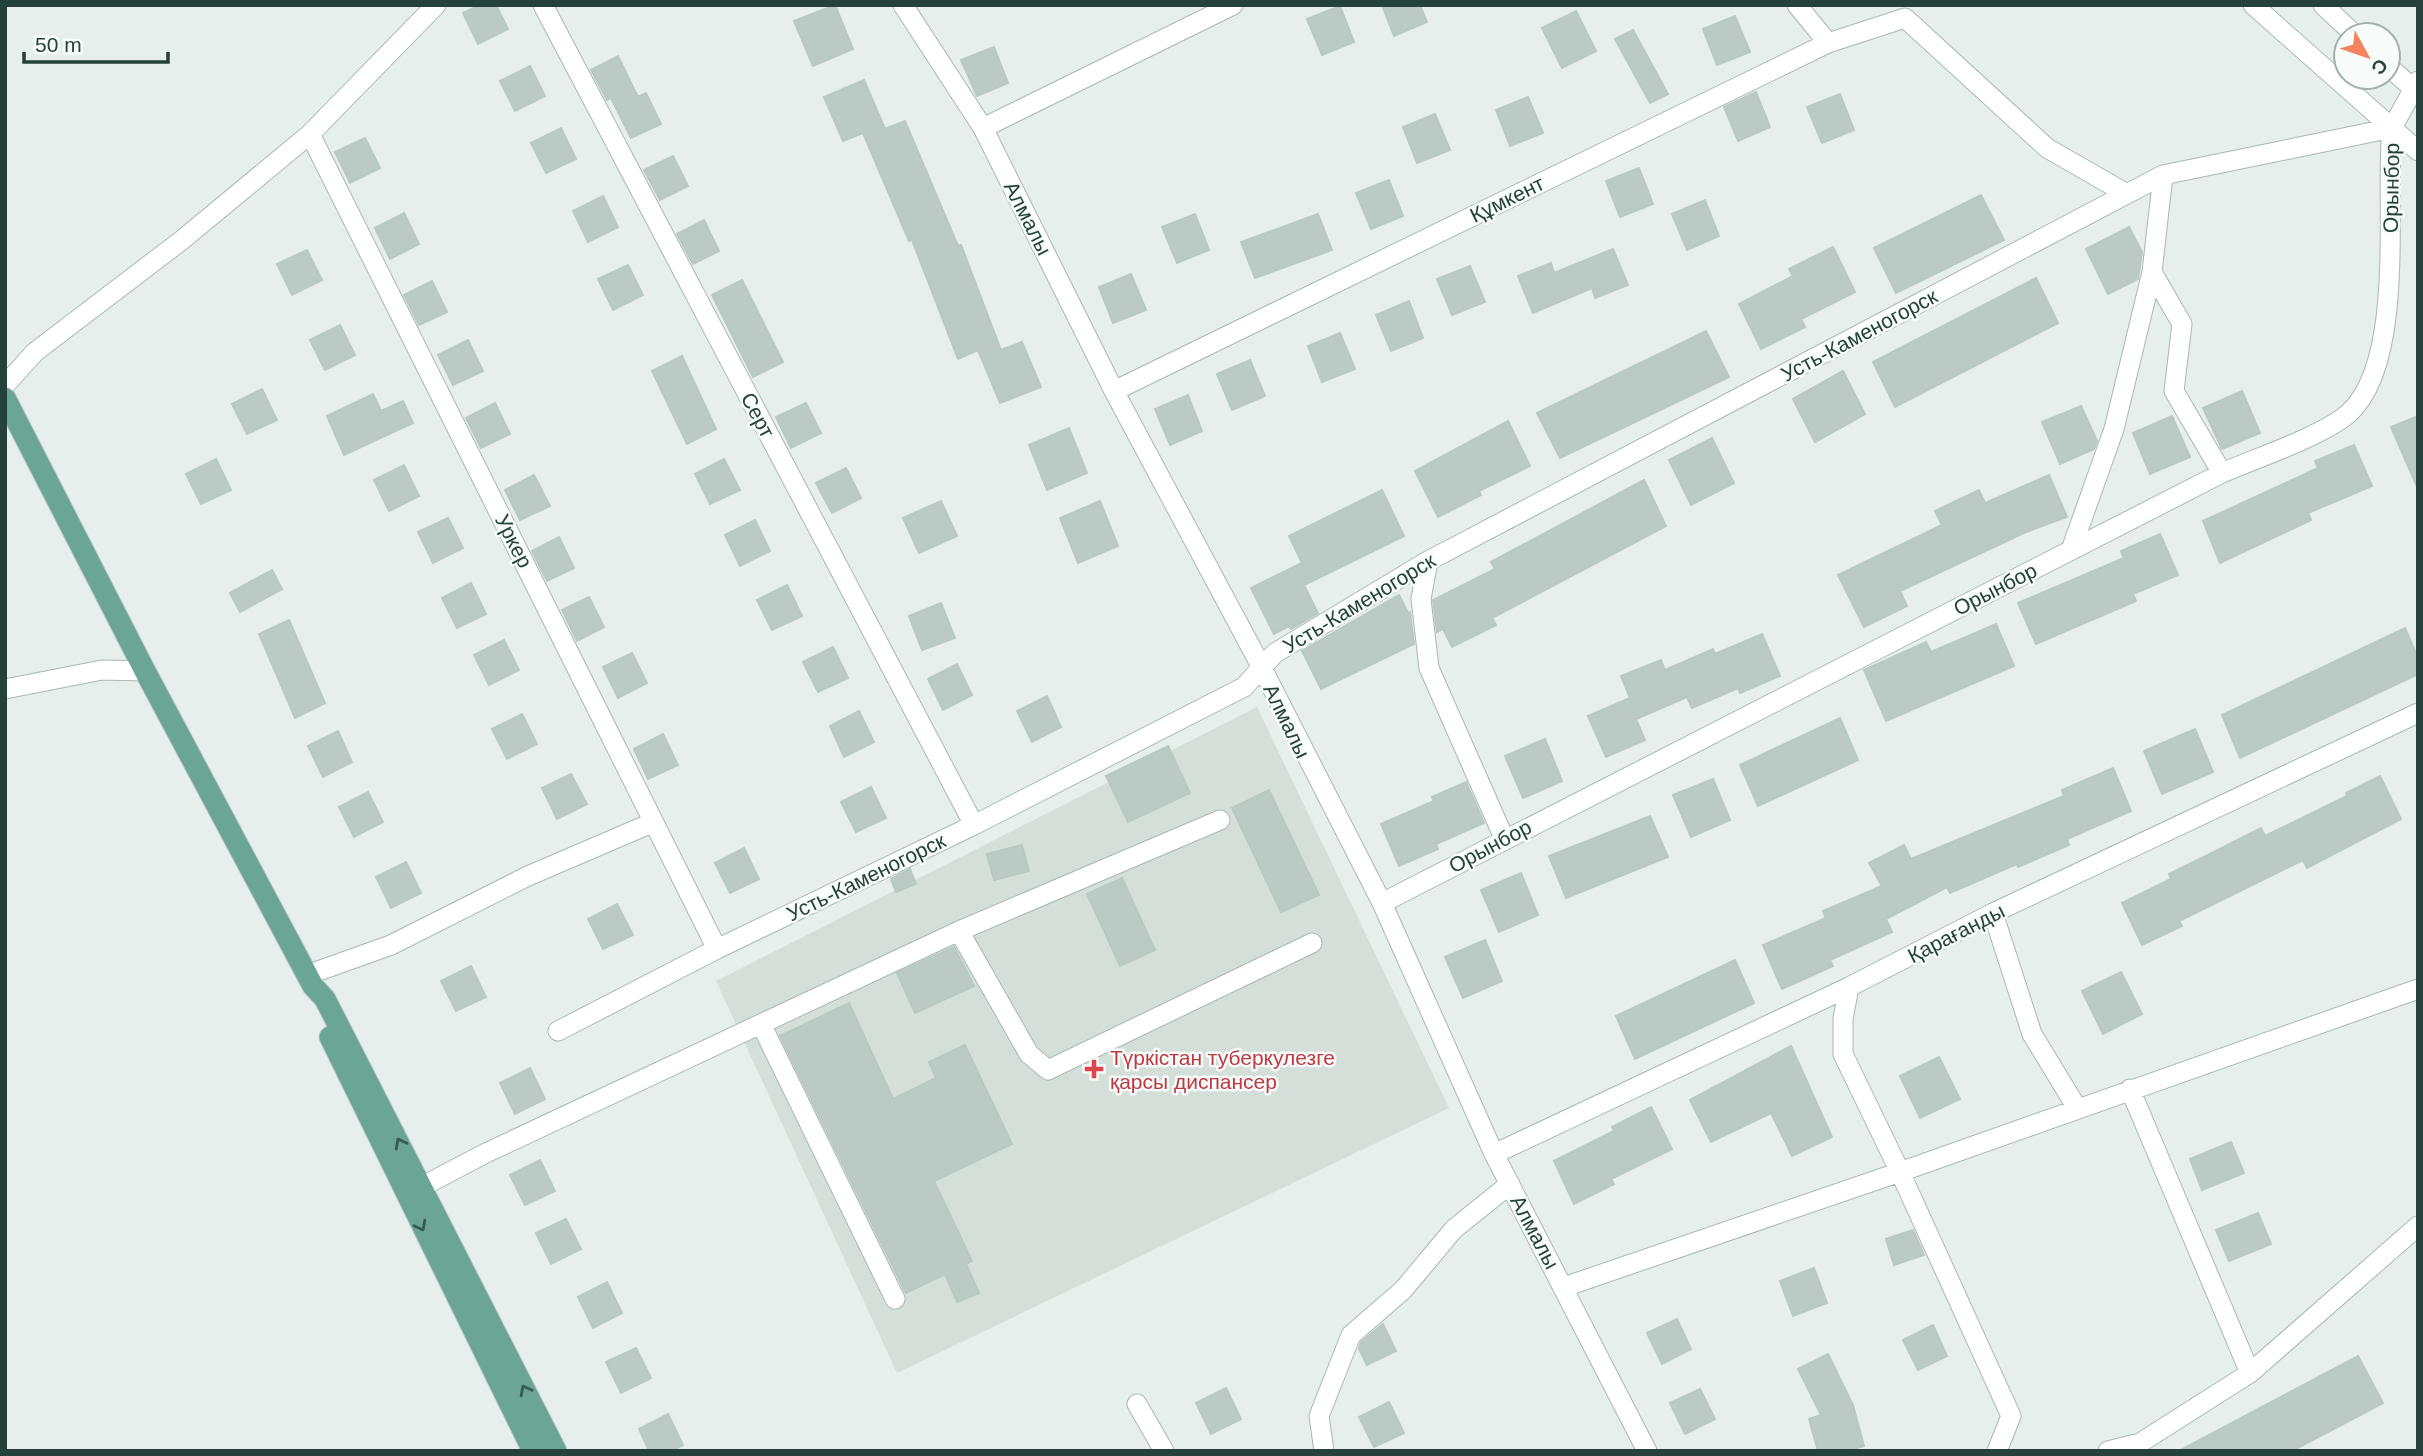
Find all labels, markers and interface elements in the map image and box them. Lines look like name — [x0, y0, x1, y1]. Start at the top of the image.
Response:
scale bar — [24, 21, 168, 65]
north arrow — [2332, 21, 2402, 91]
text: 50 m — [35, 33, 82, 56]
text: С — [2367, 55, 2392, 79]
street label: Орынбор — [2379, 143, 2403, 233]
street label: Құмкент — [1466, 171, 1548, 227]
street label: Алмалы — [1000, 177, 1056, 259]
street label: Усть-Каменогорск — [1777, 284, 1942, 386]
street label: Серт — [737, 389, 780, 442]
street label: Уркер — [491, 510, 537, 572]
street label: Усть-Каменогорск — [1279, 548, 1440, 658]
street label: Орынбор — [1950, 558, 2040, 620]
street label: Алмалы — [1259, 680, 1315, 762]
street label: Орынбор — [1445, 815, 1535, 877]
street label: Усть-Каменогорск — [783, 828, 950, 925]
street label: Қарағанды — [1904, 899, 2008, 967]
place label: Түркістан туберкулезге қарсы диспансер — [1110, 1046, 1335, 1093]
marker: Түркістан туберкулезге қарсы диспансер — [1084, 1059, 1104, 1079]
one-way arrow — [395, 1138, 409, 1150]
street label: Алмалы — [1506, 1191, 1564, 1273]
one-way arrow — [412, 1219, 426, 1231]
one-way arrow — [519, 1385, 533, 1397]

